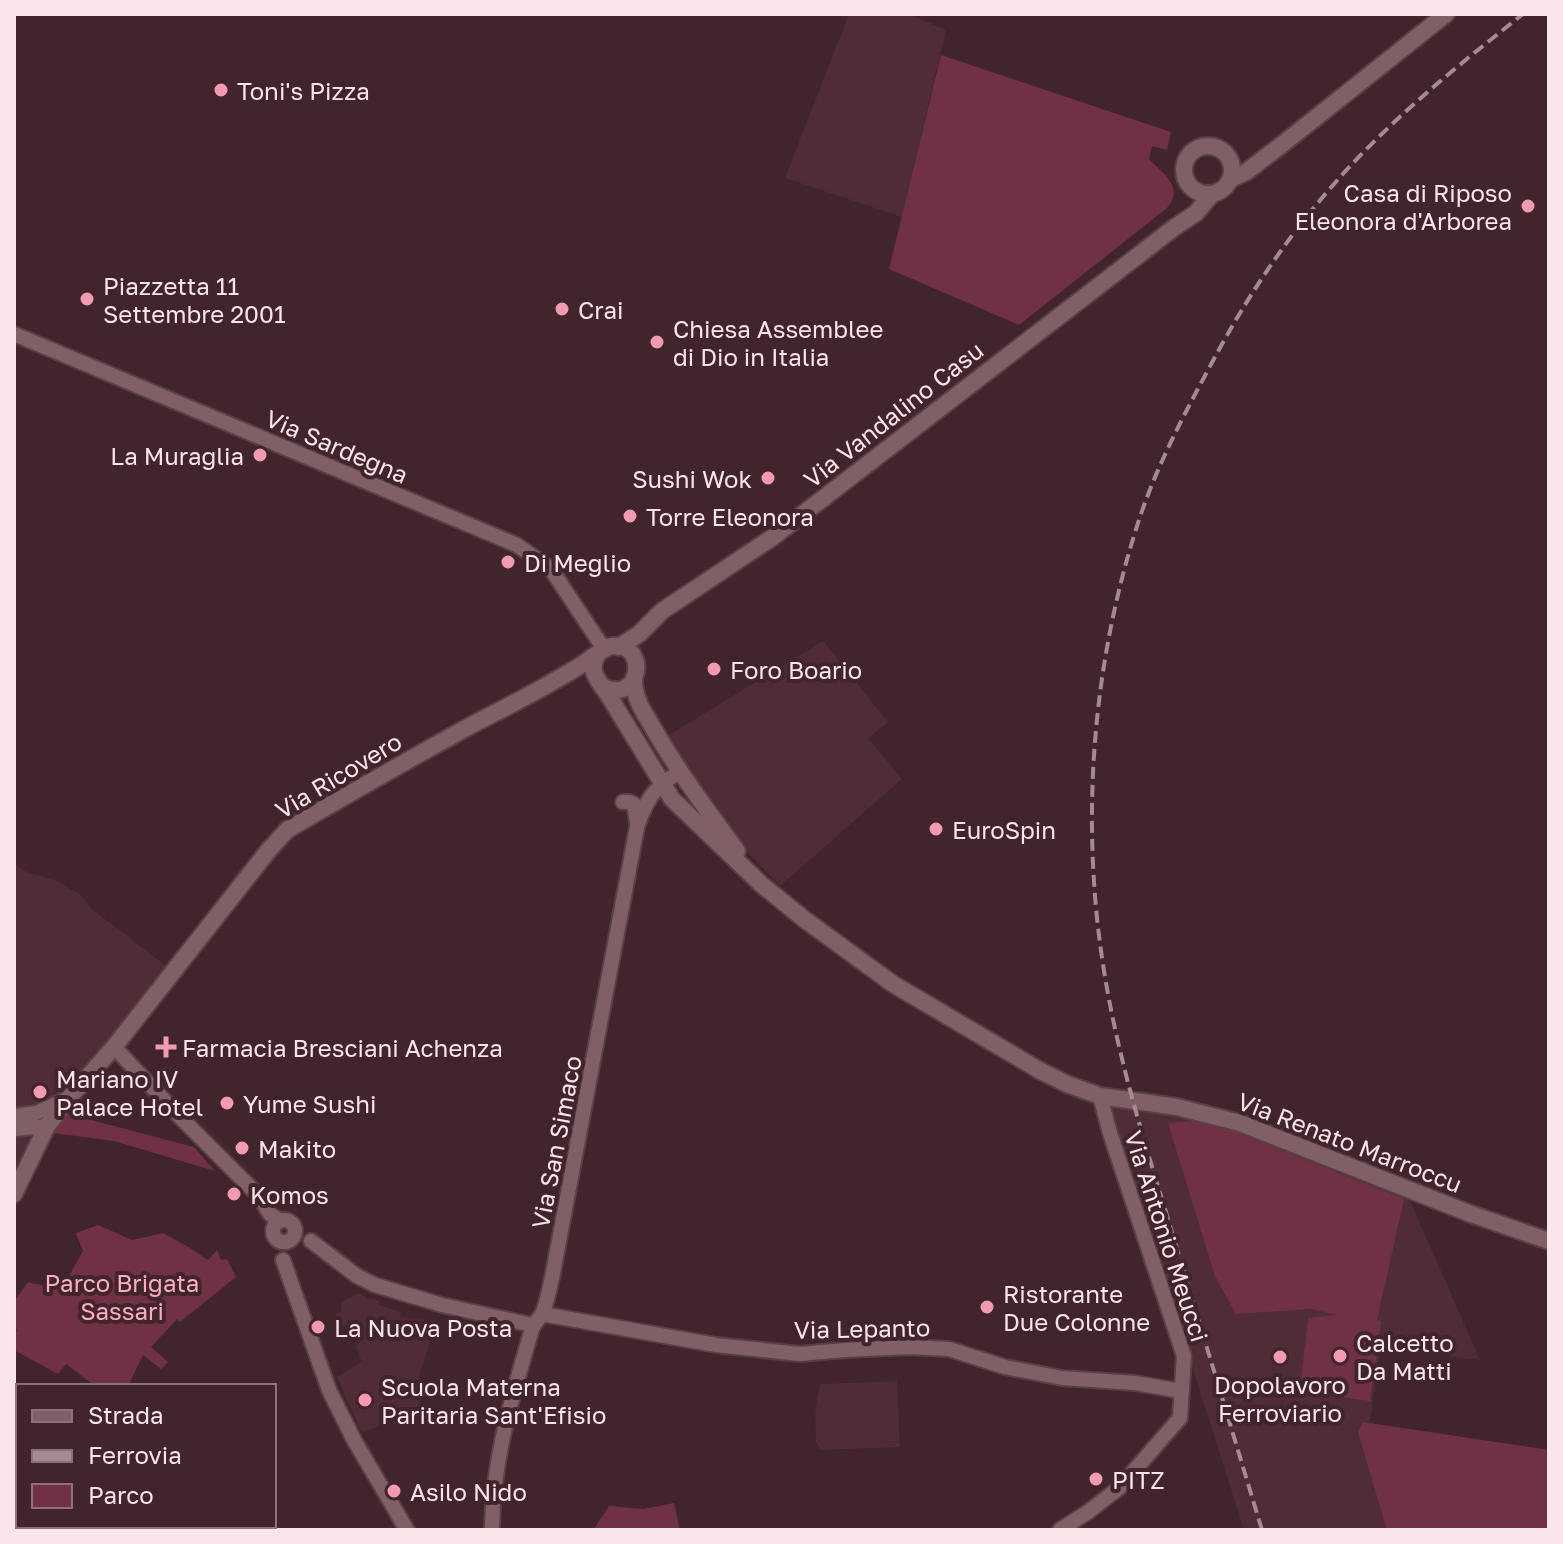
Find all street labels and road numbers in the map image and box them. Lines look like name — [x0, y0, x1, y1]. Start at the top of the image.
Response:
street label: Via Vandalino Casu — [797, 335, 989, 493]
street label: Via Sardegna — [261, 403, 413, 489]
street label: Via Ricovero — [270, 726, 406, 824]
street label: Via San Simaco — [525, 1053, 587, 1231]
street label: Via Renato Marroccu — [1234, 1086, 1466, 1198]
street label: Via Antonio Meucci — [1119, 1127, 1215, 1345]
street label: Via Lepanto — [794, 1312, 930, 1344]

